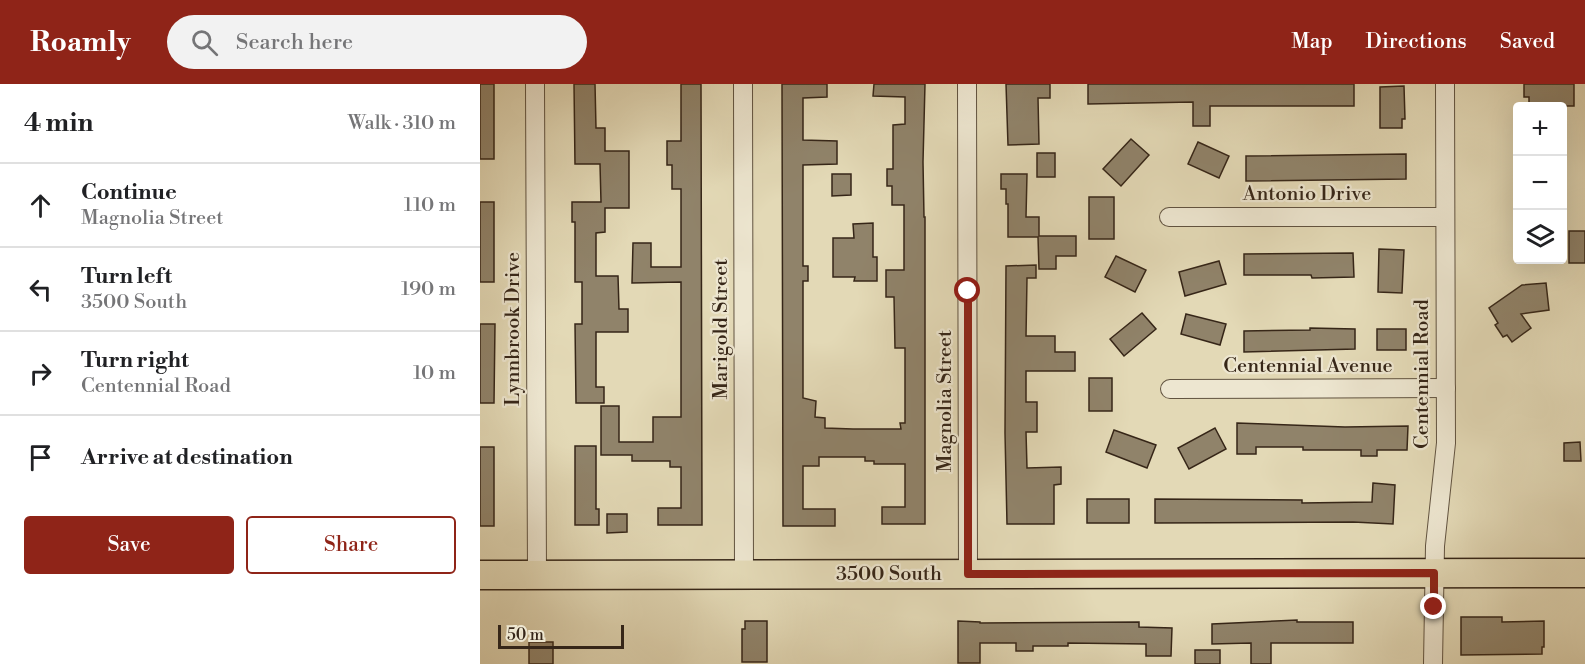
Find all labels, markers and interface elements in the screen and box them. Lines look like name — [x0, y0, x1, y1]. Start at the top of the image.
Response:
search box — [167, 15, 587, 69]
text: Roamly — [30, 25, 131, 60]
icon: search — [188, 26, 221, 59]
text: Search here — [236, 29, 353, 56]
text: Map — [1291, 29, 1333, 55]
text: Directions — [1366, 29, 1467, 55]
text: Saved — [1500, 29, 1555, 55]
map controls — [1513, 102, 1567, 264]
button: + — [1513, 102, 1567, 156]
text: 4 min — [24, 107, 94, 139]
text: Walk · 310 m — [348, 111, 456, 136]
button: − — [1513, 156, 1567, 210]
text: Continue — [81, 179, 177, 206]
street label: Antonio Drive — [1242, 182, 1371, 207]
icon: ahead — [24, 189, 57, 222]
text: 110 m — [404, 193, 456, 218]
text: Magnolia Street — [81, 206, 223, 231]
button: layers — [1513, 210, 1567, 264]
street label: Lynnbrook Drive — [501, 252, 526, 406]
street label: Marigold Street — [709, 259, 734, 399]
text: Turn left — [81, 263, 172, 290]
icon: left — [24, 273, 57, 306]
text: 190 m — [401, 277, 456, 302]
route start — [954, 277, 980, 303]
text: 3500 South — [81, 290, 187, 315]
street label: Centennial Road — [1410, 298, 1435, 449]
street label: Magnolia Street — [933, 330, 958, 472]
text: Turn right — [81, 347, 189, 374]
street label: Centennial Avenue — [1223, 354, 1393, 379]
icon: right — [24, 357, 57, 390]
text: 10 m — [413, 361, 456, 386]
text: Centennial Road — [81, 374, 231, 399]
icon: arrive — [24, 441, 57, 474]
text: Arrive at destination — [81, 444, 293, 471]
button: Save — [24, 516, 234, 574]
button: Share — [246, 516, 456, 574]
street label: 3500 South — [836, 562, 942, 587]
route end — [1420, 593, 1446, 619]
scale bar — [498, 622, 624, 650]
text: 50 m — [507, 625, 544, 645]

